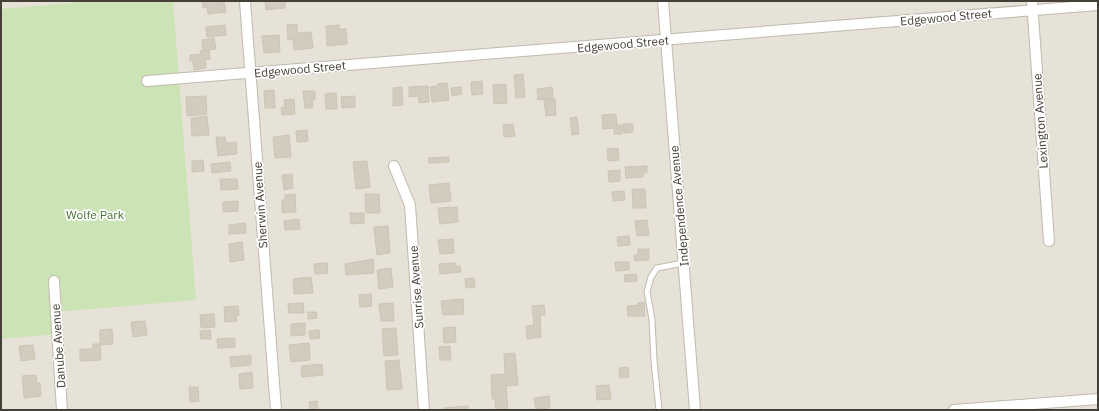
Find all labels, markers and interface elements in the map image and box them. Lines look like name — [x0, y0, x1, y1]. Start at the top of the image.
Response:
street label: Edgewood Street — [900, 6, 992, 28]
street label: Edgewood Street — [577, 33, 669, 55]
street label: Edgewood Street — [254, 58, 346, 80]
street label: Lexington Avenue — [1029, 73, 1051, 169]
street label: Independence Avenue — [666, 145, 692, 267]
street label: Sherwin Avenue — [249, 161, 271, 249]
park label: Wolfe Park — [66, 207, 125, 222]
street label: Sunrise Avenue — [406, 244, 426, 329]
street label: Danube Avenue — [48, 303, 68, 389]

